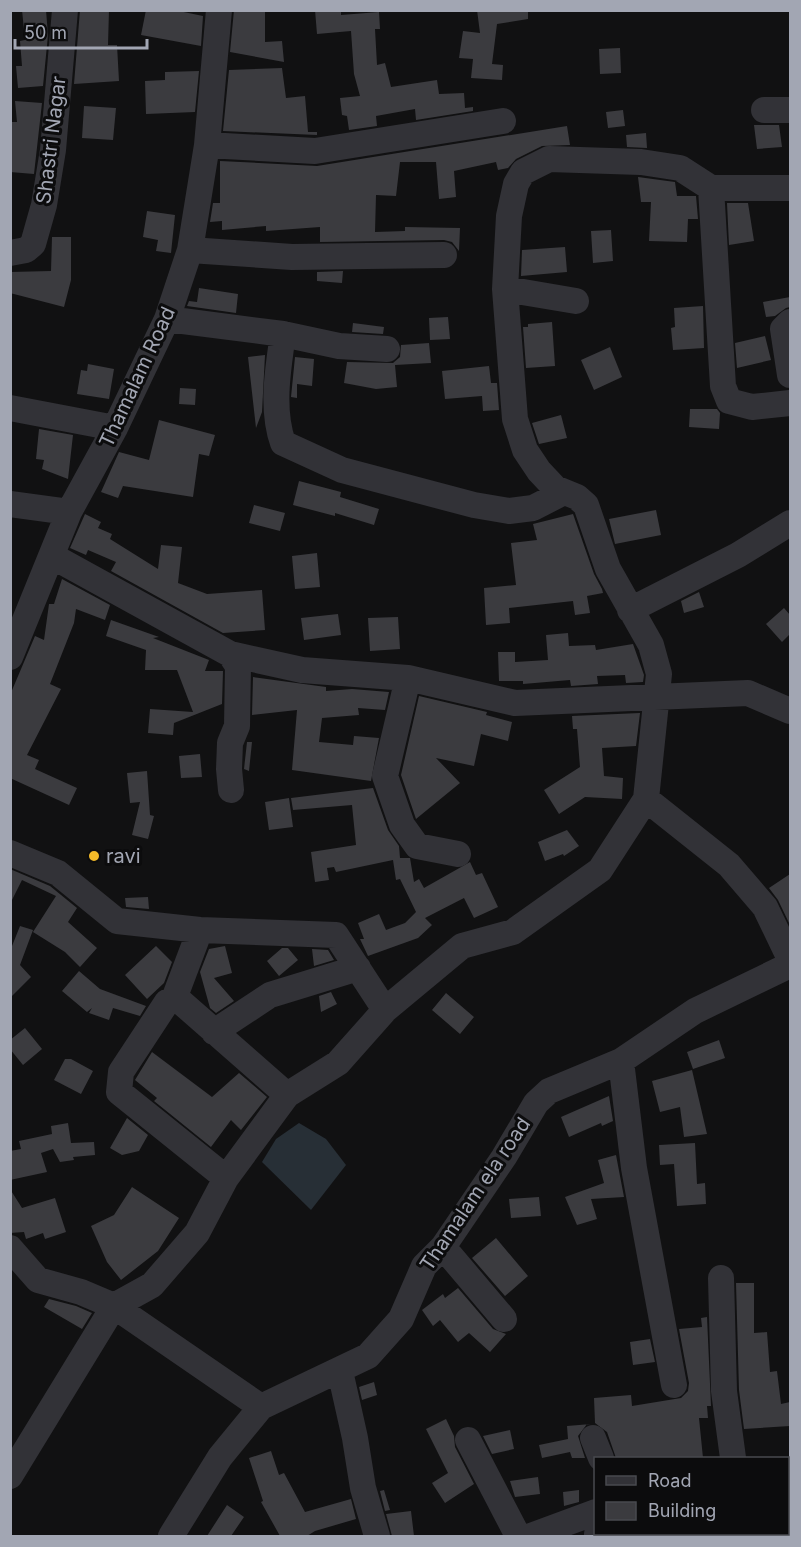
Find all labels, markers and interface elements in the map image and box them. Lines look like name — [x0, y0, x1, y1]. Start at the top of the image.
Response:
scale bar — [15, 12, 147, 50]
text: 50 m — [24, 22, 67, 43]
street label: Shastri Nagar — [31, 74, 71, 205]
street label: Thamalam Road — [94, 303, 180, 451]
place label: ravi — [106, 844, 141, 868]
marker: ravi — [87, 849, 101, 863]
street label: Thamalam ela road — [415, 1113, 535, 1275]
legend — [594, 1457, 789, 1535]
text: Road — [648, 1470, 691, 1491]
text: Building — [648, 1500, 716, 1521]

